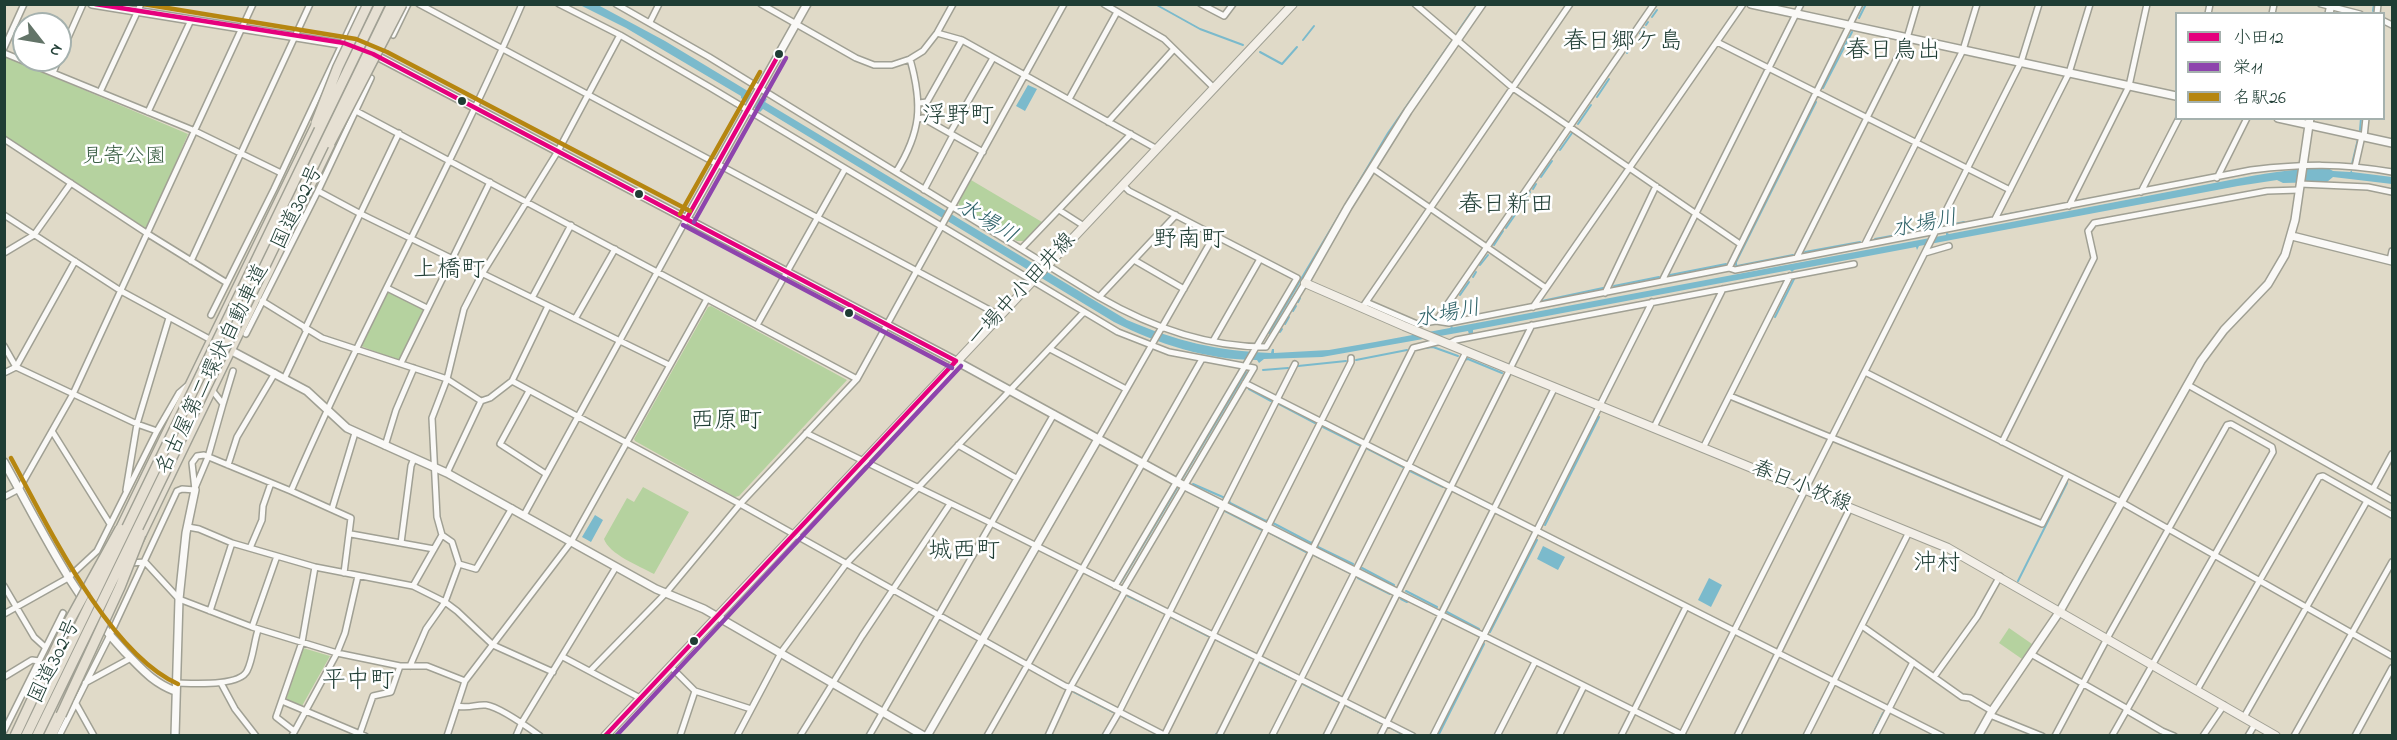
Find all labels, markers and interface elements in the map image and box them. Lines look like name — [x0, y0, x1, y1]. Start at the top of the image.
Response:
north arrow — [12, 12, 72, 72]
legend — [2175, 12, 2385, 120]
text: 小田12 — [2233, 26, 2284, 52]
district label: 春日郷ケ島 — [1563, 30, 1683, 58]
text: N — [43, 39, 69, 61]
district label: 春日鳥出 — [1845, 39, 1941, 67]
unlabelled marker — [773, 48, 785, 60]
text: 栄11 — [2233, 56, 2262, 82]
text: 名駅26 — [2233, 86, 2286, 112]
unlabelled marker — [456, 95, 468, 107]
district label: 浮野町 — [922, 104, 994, 132]
park label: 見寄公園 — [82, 146, 166, 172]
street label: 国道302号 — [268, 161, 330, 255]
unlabelled marker — [633, 188, 645, 200]
district label: 春日新田 — [1458, 193, 1554, 221]
water label: 水場川 — [951, 195, 1021, 251]
water label: 水場川 — [1890, 207, 1960, 245]
district label: 野南町 — [1153, 228, 1225, 256]
street label: 一場中小田井線 — [964, 229, 1082, 353]
district label: 上橋町 — [413, 258, 485, 286]
street label: 名古屋第二環状自動車道 — [152, 261, 276, 479]
water label: 水場川 — [1413, 297, 1483, 335]
unlabelled marker — [843, 307, 855, 319]
district label: 西原町 — [690, 409, 762, 437]
street label: 春日小牧線 — [1748, 457, 1854, 519]
district label: 城西町 — [928, 539, 1000, 567]
district label: 沖村 — [1913, 552, 1961, 580]
street label: 国道302号 — [25, 615, 87, 709]
unlabelled marker — [688, 635, 700, 647]
district label: 平中町 — [322, 669, 394, 697]

